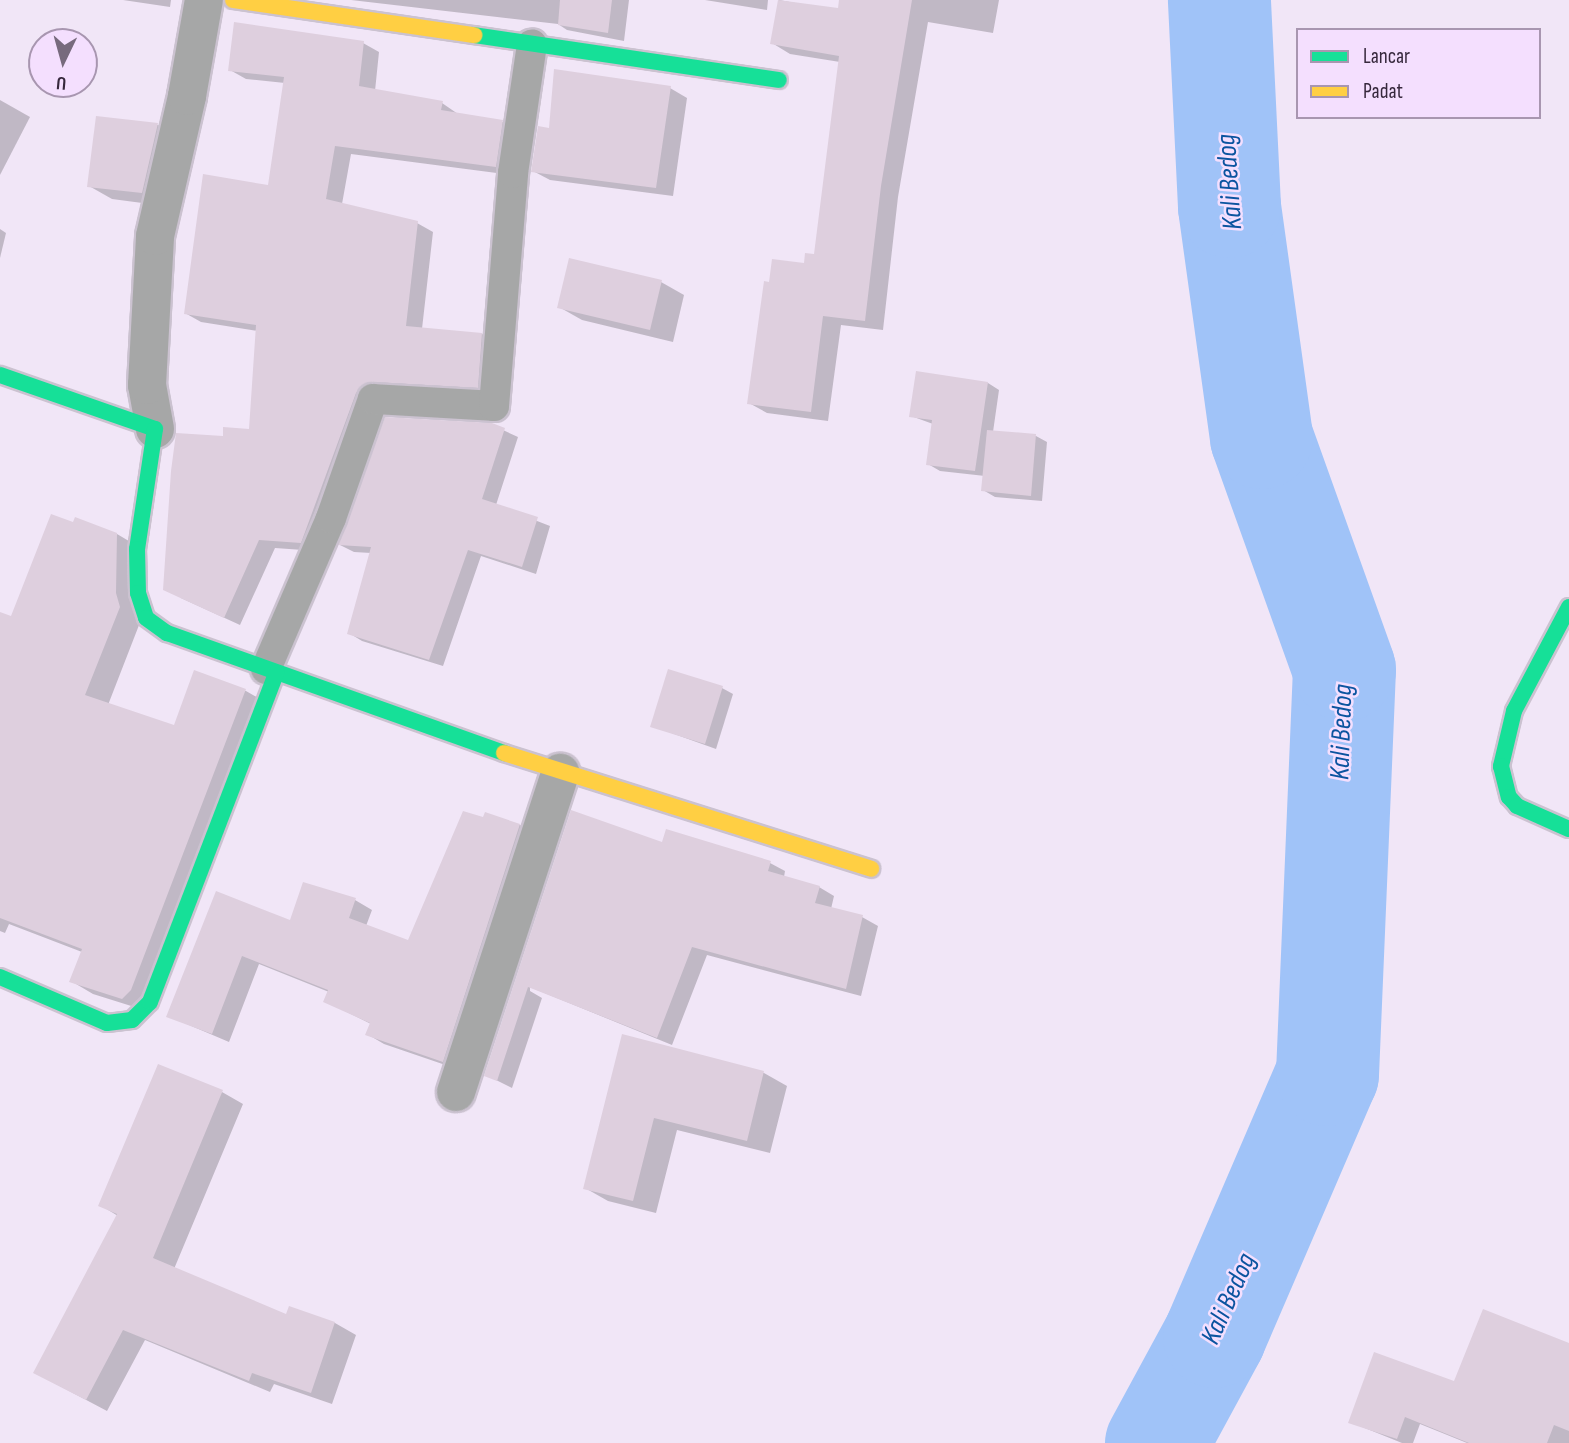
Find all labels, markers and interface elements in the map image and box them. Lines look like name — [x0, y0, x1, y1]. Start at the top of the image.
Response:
north arrow — [28, 28, 98, 98]
legend — [1296, 28, 1541, 119]
text: Lancar — [1363, 44, 1410, 69]
text: U — [55, 71, 67, 94]
text: Padat — [1363, 79, 1403, 104]
water label: Kali Bedog — [1210, 133, 1250, 231]
water label: Kali Bedog — [1324, 684, 1360, 780]
water label: Kali Bedog — [1194, 1248, 1264, 1350]

